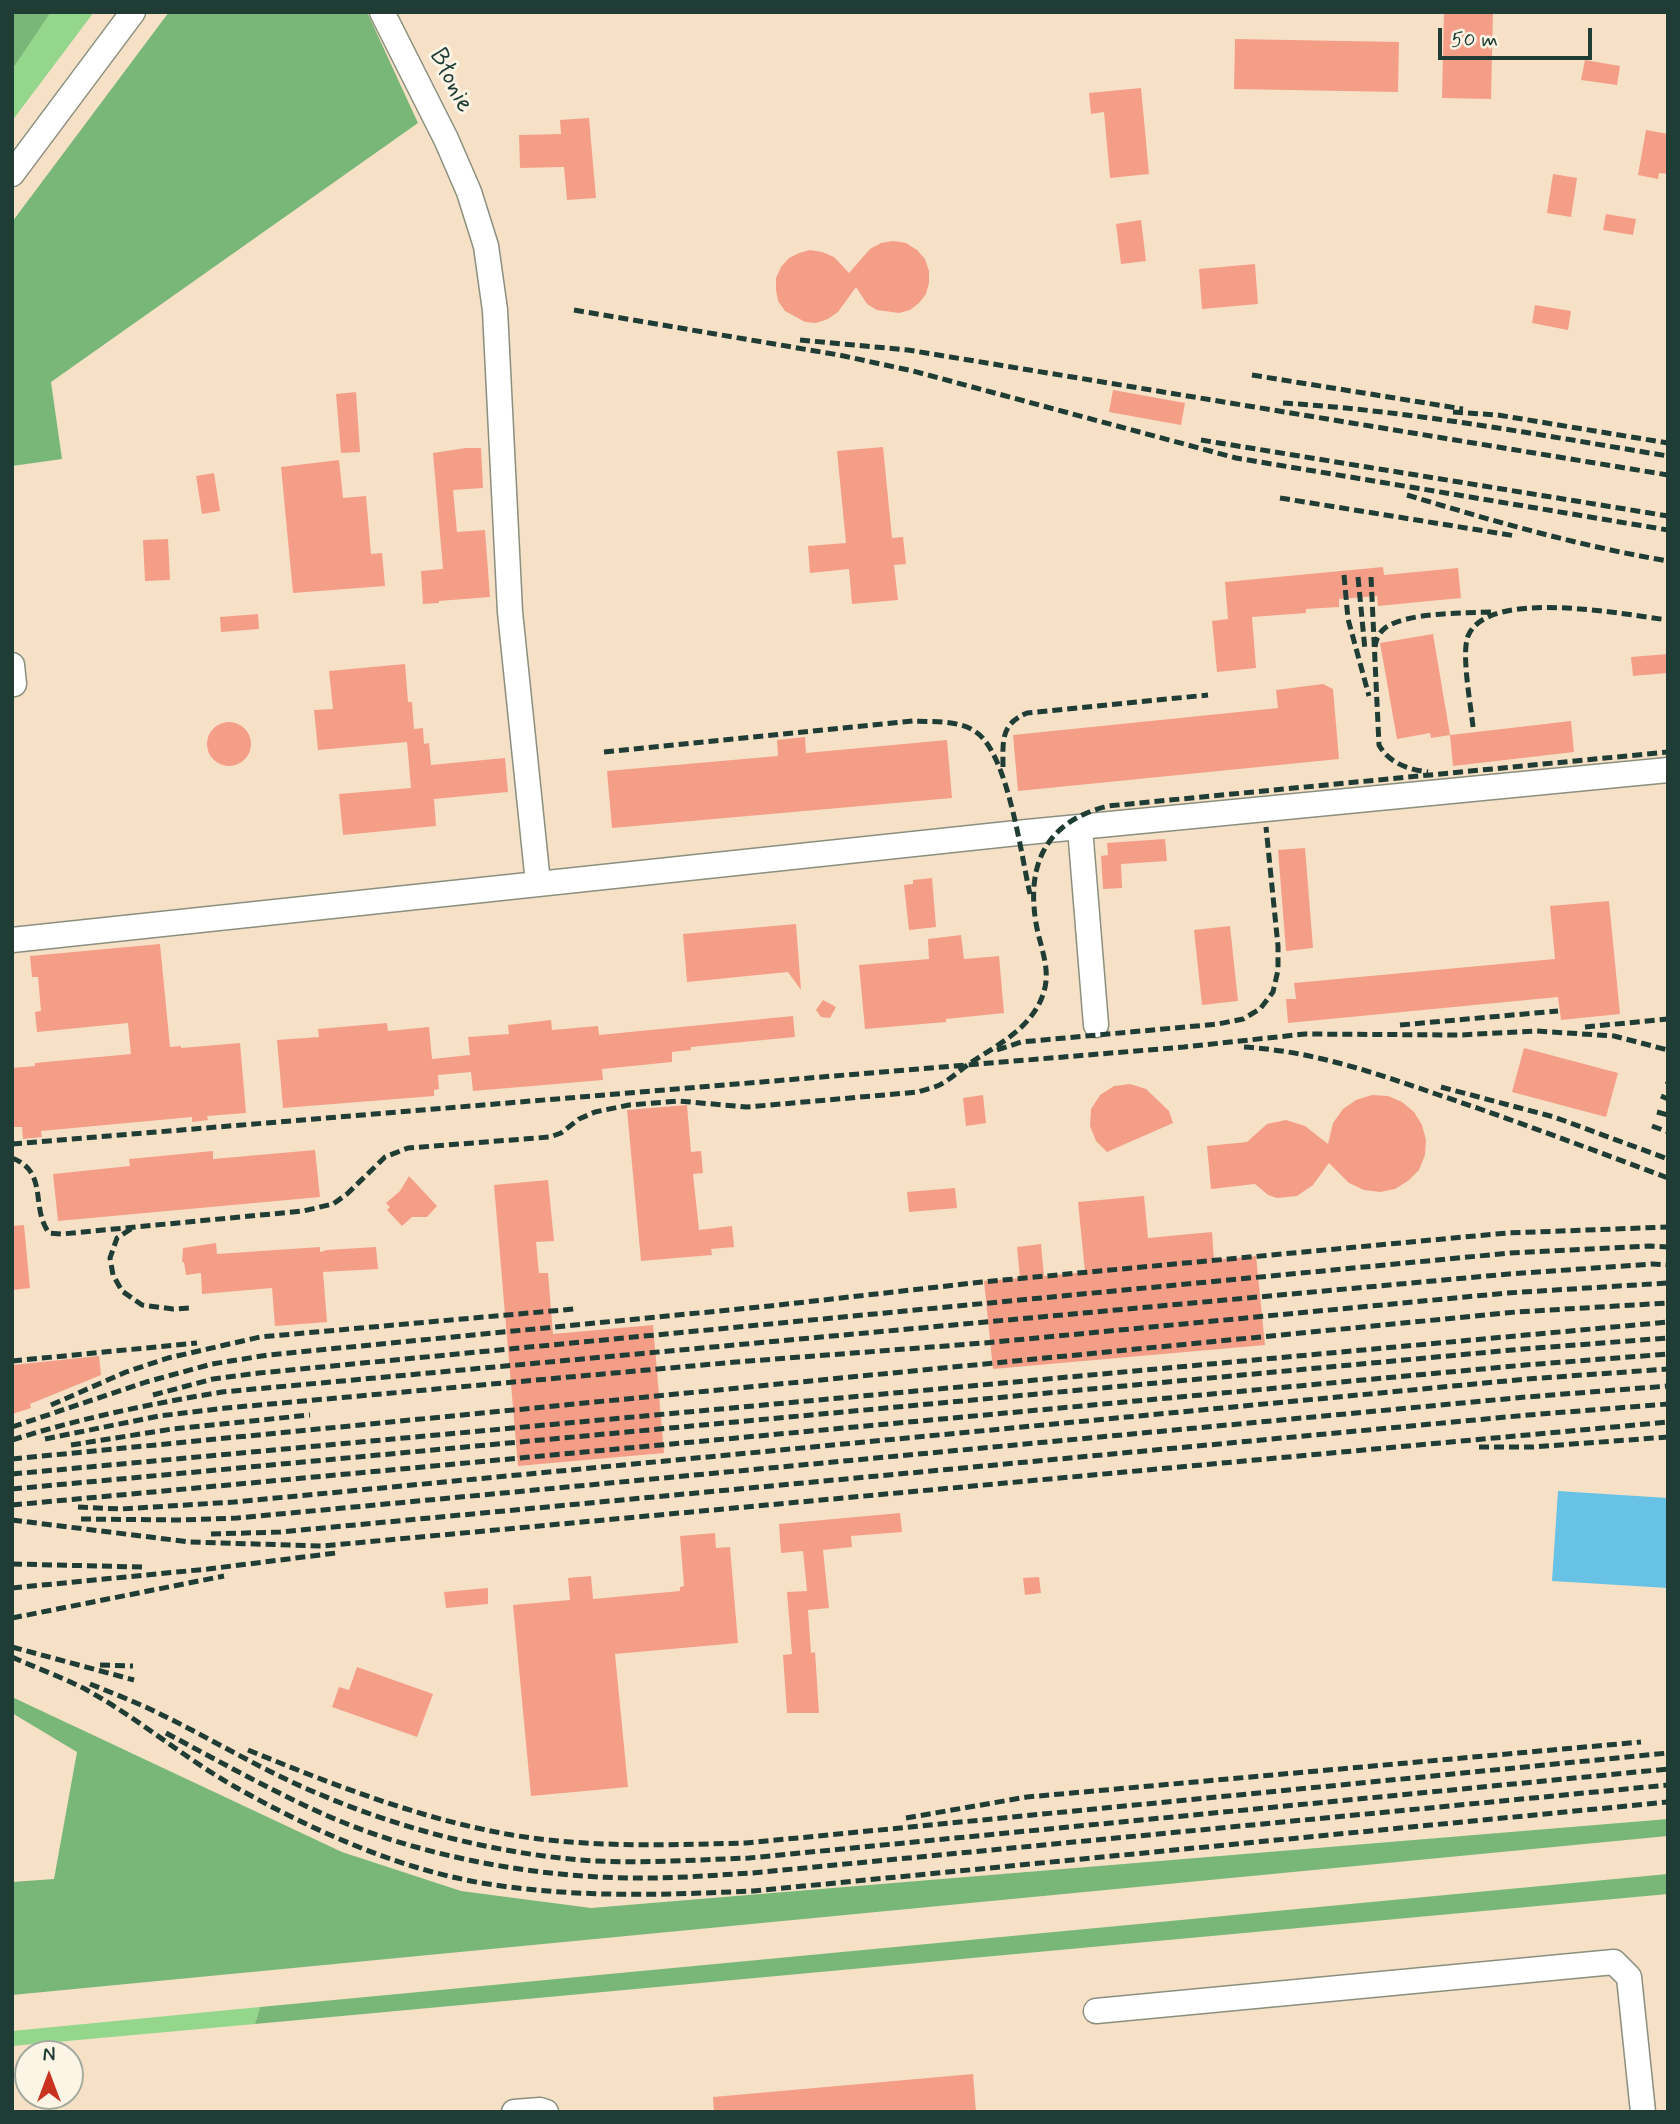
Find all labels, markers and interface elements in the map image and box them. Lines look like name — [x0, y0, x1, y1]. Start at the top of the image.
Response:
scale bar — [1442, 14, 1596, 58]
text: 50 m — [1451, 26, 1498, 54]
street label: Błonie — [421, 44, 479, 118]
north arrow — [14, 2040, 84, 2110]
text: N — [43, 2043, 55, 2068]

